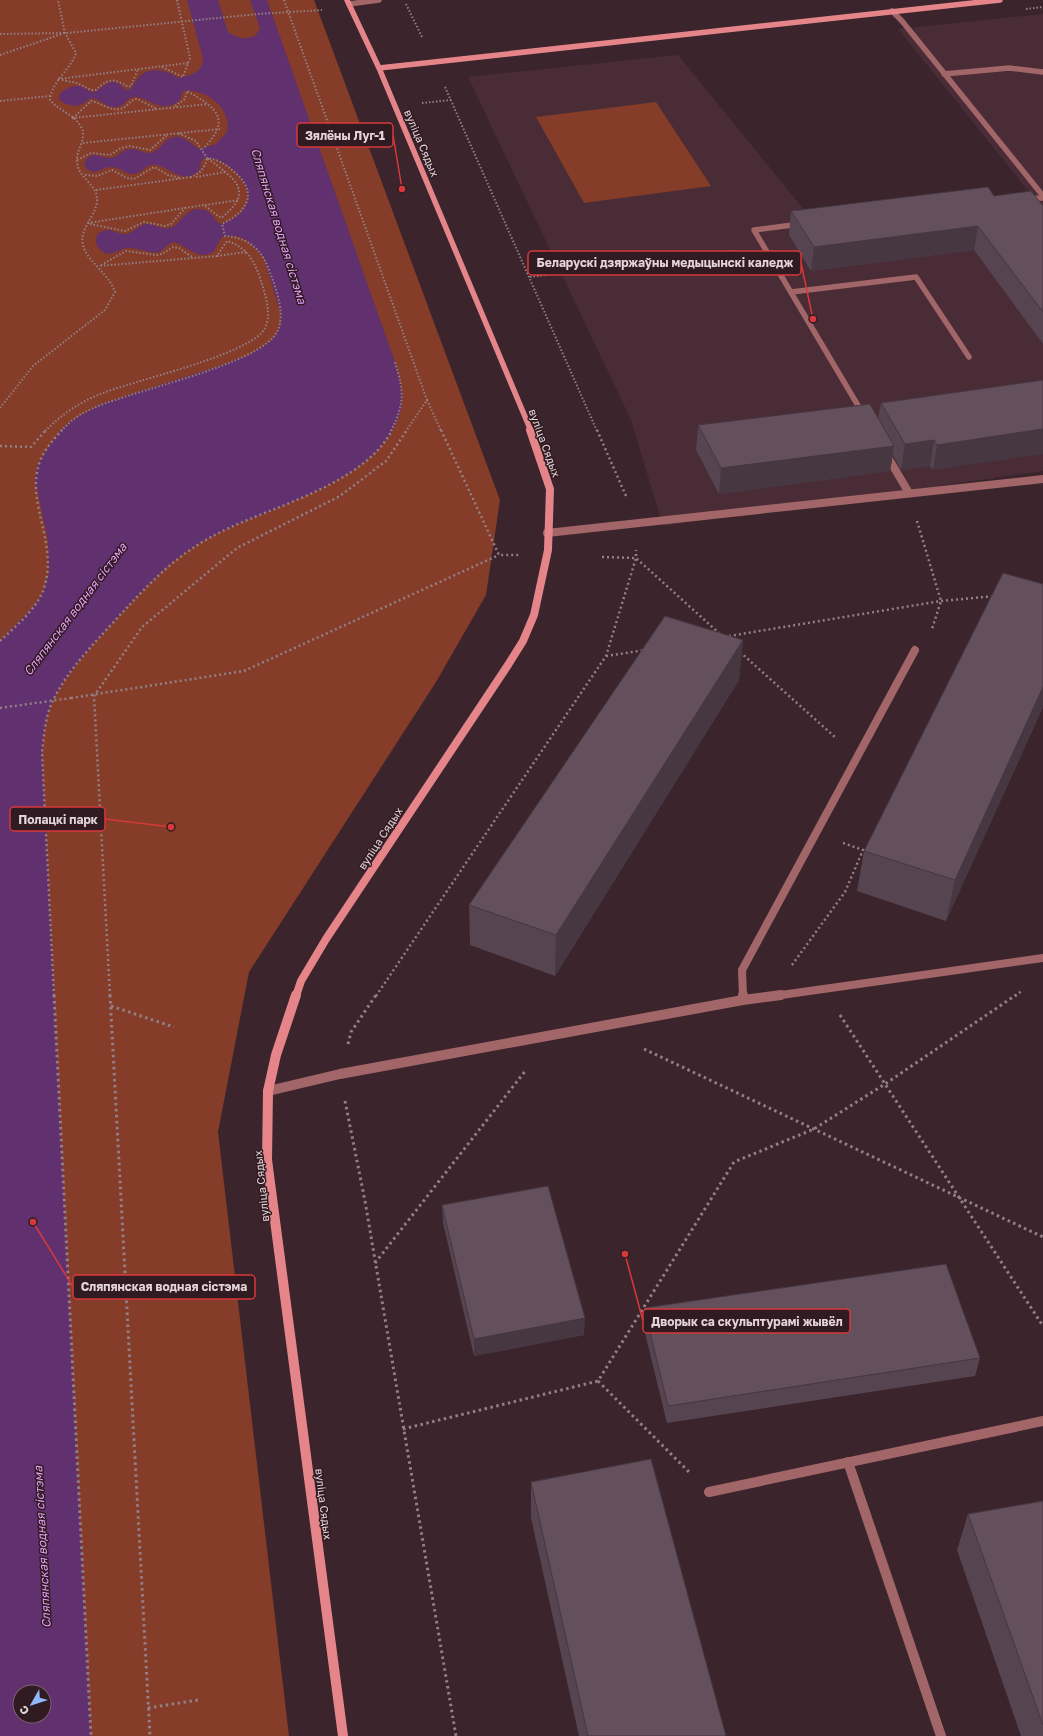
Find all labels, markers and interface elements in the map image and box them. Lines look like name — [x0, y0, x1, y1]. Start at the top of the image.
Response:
street label: вуліца Сядых — [402, 107, 442, 179]
callout: Зялёны Луг-1 — [297, 123, 393, 147]
text: Зялёны Луг-1 — [305, 128, 385, 143]
water label: Сляпянская водная сістэма — [248, 146, 310, 307]
callout: Беларускі дзяржаўны медыцынскі каледж — [528, 251, 801, 275]
text: Беларускі дзяржаўны медыцынскі каледж — [537, 255, 794, 270]
street label: вуліца Сядых — [527, 407, 563, 479]
water label: Сляпянская водная сістэма — [20, 539, 130, 678]
street label: вуліца Сядых — [355, 804, 405, 872]
callout: Полацкі парк — [10, 807, 105, 831]
text: Полацкі парк — [18, 812, 98, 827]
street label: вуліца Сядых — [251, 1150, 271, 1222]
callout: Сляпянская водная сістэма — [73, 1275, 255, 1299]
text: Сляпянская водная сістэма — [81, 1279, 247, 1294]
callout: Дворык са скульптурамі жывёл — [643, 1309, 850, 1333]
text: Дворык са скульптурамі жывёл — [651, 1314, 843, 1329]
water label: Сляпянская водная сістэма — [30, 1464, 54, 1628]
street label: вуліца Сядых — [313, 1468, 335, 1540]
north arrow — [12, 1684, 52, 1724]
text: С — [16, 1703, 31, 1718]

